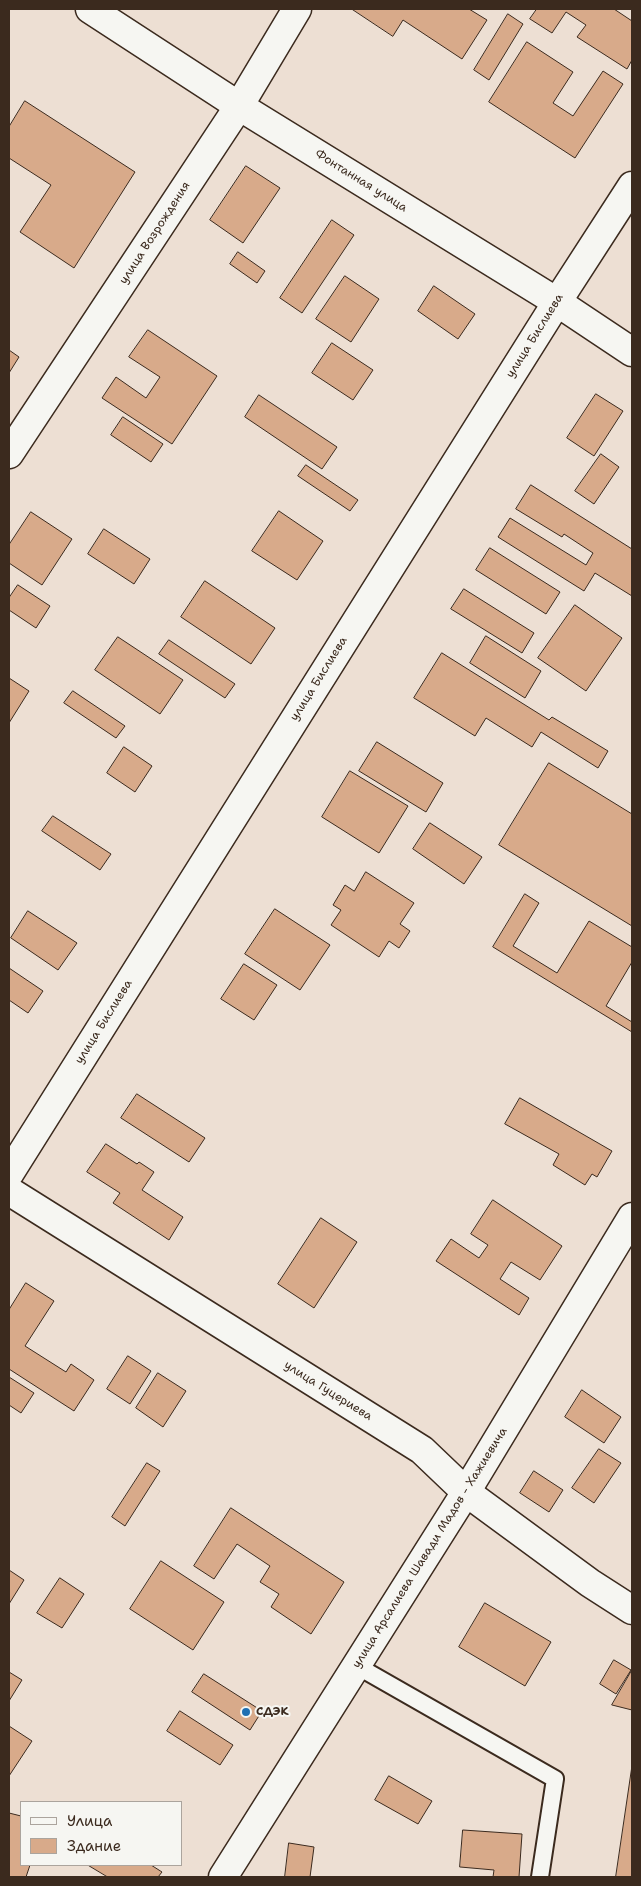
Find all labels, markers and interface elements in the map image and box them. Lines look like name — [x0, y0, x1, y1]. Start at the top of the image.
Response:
street label: Фонтанная улица — [312, 147, 410, 215]
street label: улица Возрождения — [116, 179, 194, 287]
street label: улица Бислиева — [503, 291, 567, 381]
street label: улица Бислиева — [287, 634, 351, 724]
street label: улица Бислиева — [72, 977, 136, 1067]
street label: улица Гуцериева — [281, 1358, 375, 1424]
street label: улица Арсалиева Шавади Мадов - Хажиевича — [349, 1425, 511, 1671]
place label: СДЭК — [256, 1705, 289, 1719]
marker: СДЭК — [240, 1706, 252, 1718]
legend — [20, 1801, 182, 1866]
text: Улица — [67, 1811, 112, 1831]
text: Здание — [67, 1836, 121, 1856]

